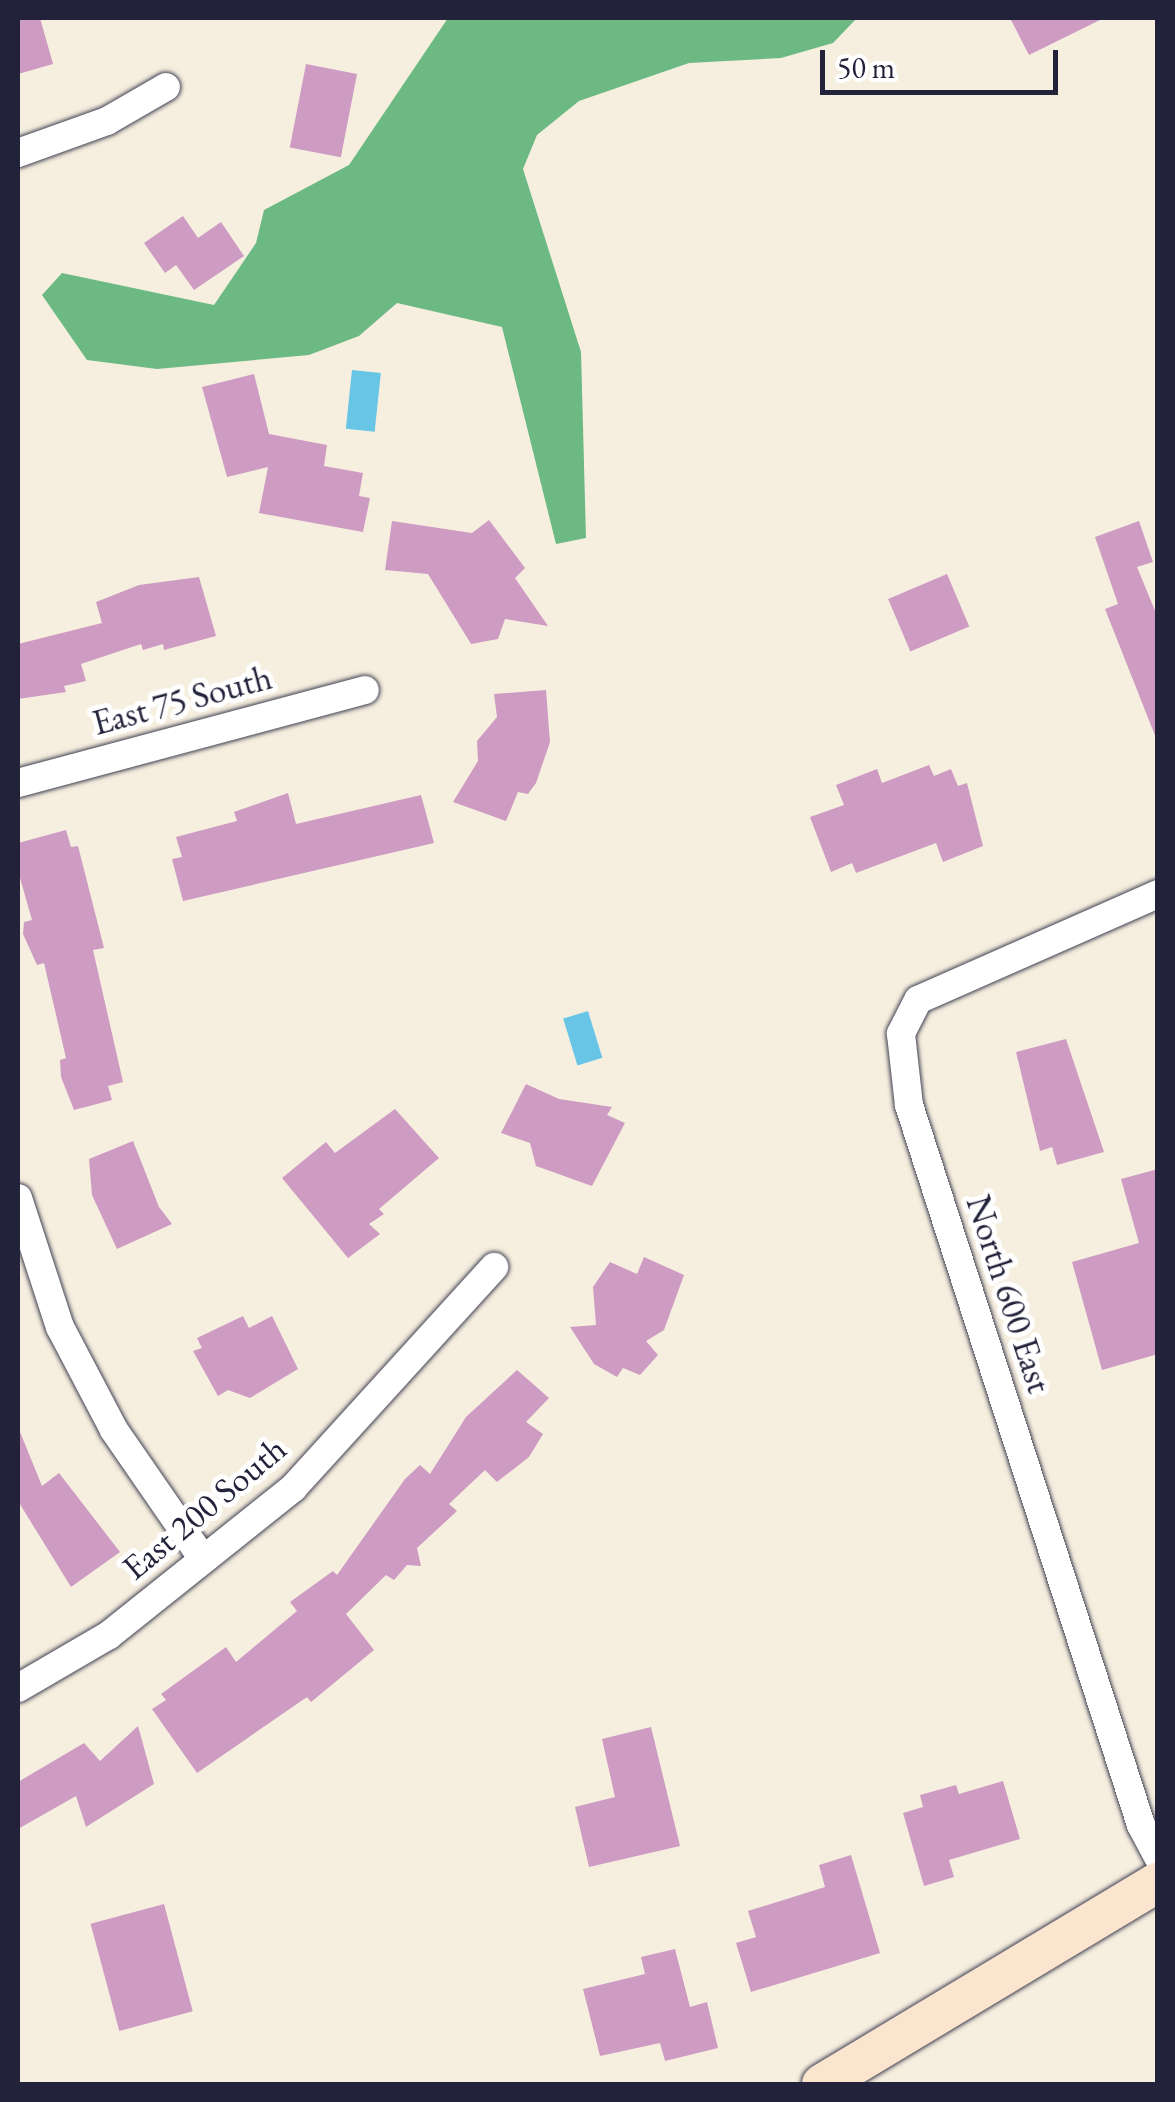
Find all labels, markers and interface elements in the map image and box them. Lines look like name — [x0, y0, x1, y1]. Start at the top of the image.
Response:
scale bar — [825, 30, 1062, 92]
text: 50 m — [837, 48, 895, 87]
street label: East 75 South — [88, 656, 276, 744]
street label: North 600 East — [957, 1190, 1061, 1398]
street label: East 200 South — [114, 1427, 294, 1589]

